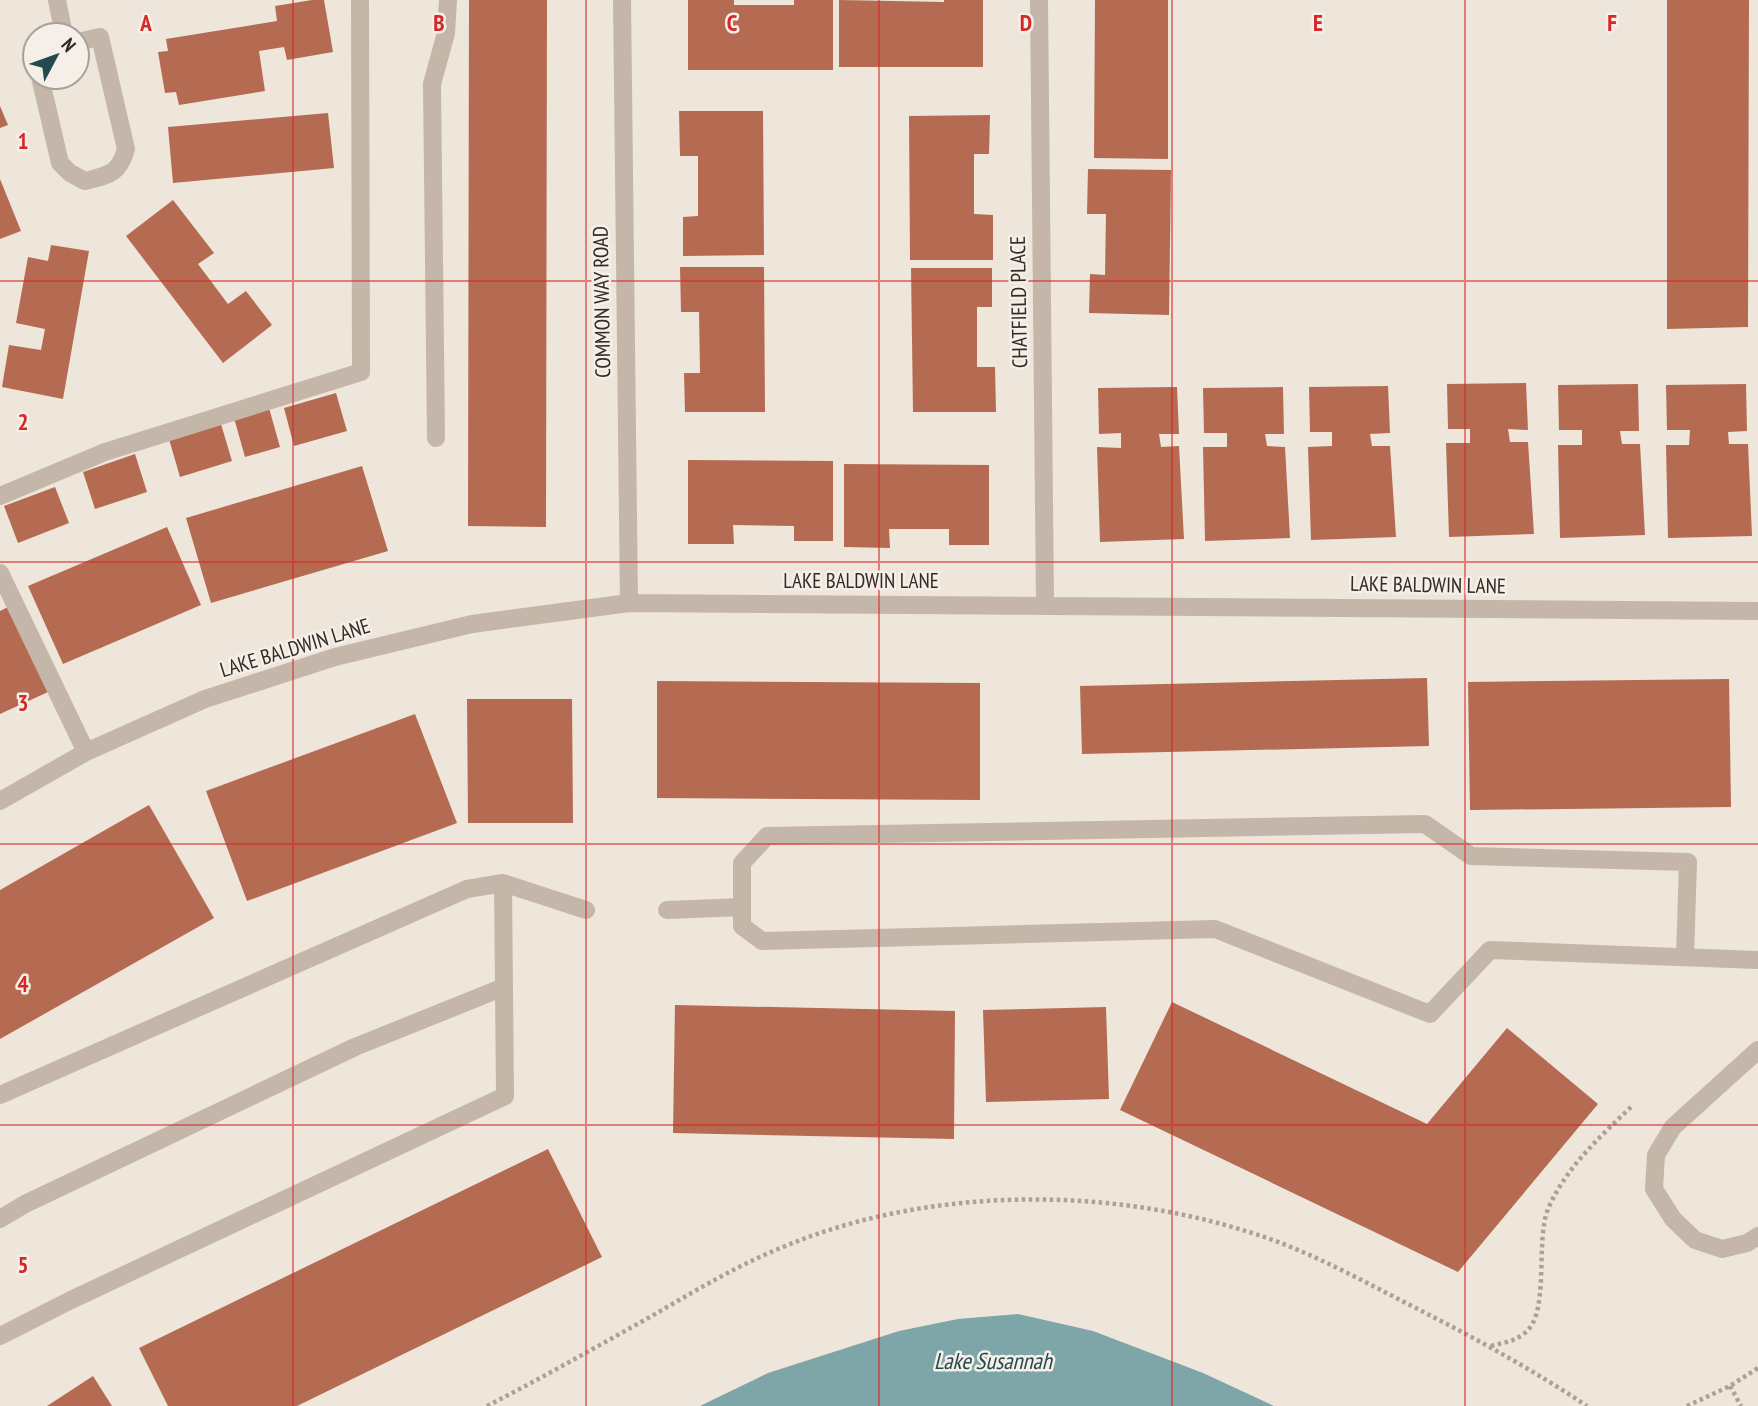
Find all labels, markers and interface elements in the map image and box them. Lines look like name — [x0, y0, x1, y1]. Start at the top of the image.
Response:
text: A — [139, 8, 152, 37]
text: B — [433, 8, 445, 37]
text: C — [727, 8, 738, 37]
text: D — [1020, 8, 1032, 37]
text: E — [1313, 8, 1323, 37]
text: F — [1607, 8, 1617, 37]
north arrow — [21, 21, 91, 91]
text: N — [56, 33, 81, 57]
text: 1 — [18, 126, 29, 155]
street label: COMMON WAY ROAD — [587, 226, 616, 378]
street label: CHATFIELD PLACE — [1004, 236, 1033, 368]
text: 2 — [18, 407, 29, 436]
street label: LAKE BALDWIN LANE — [783, 567, 939, 594]
street label: LAKE BALDWIN LANE — [1350, 570, 1506, 599]
street label: LAKE BALDWIN LANE — [216, 612, 373, 683]
text: 3 — [18, 688, 29, 717]
text: 4 — [18, 969, 29, 998]
text: 5 — [18, 1250, 29, 1279]
water label: Lake Susannah — [934, 1346, 1054, 1375]

